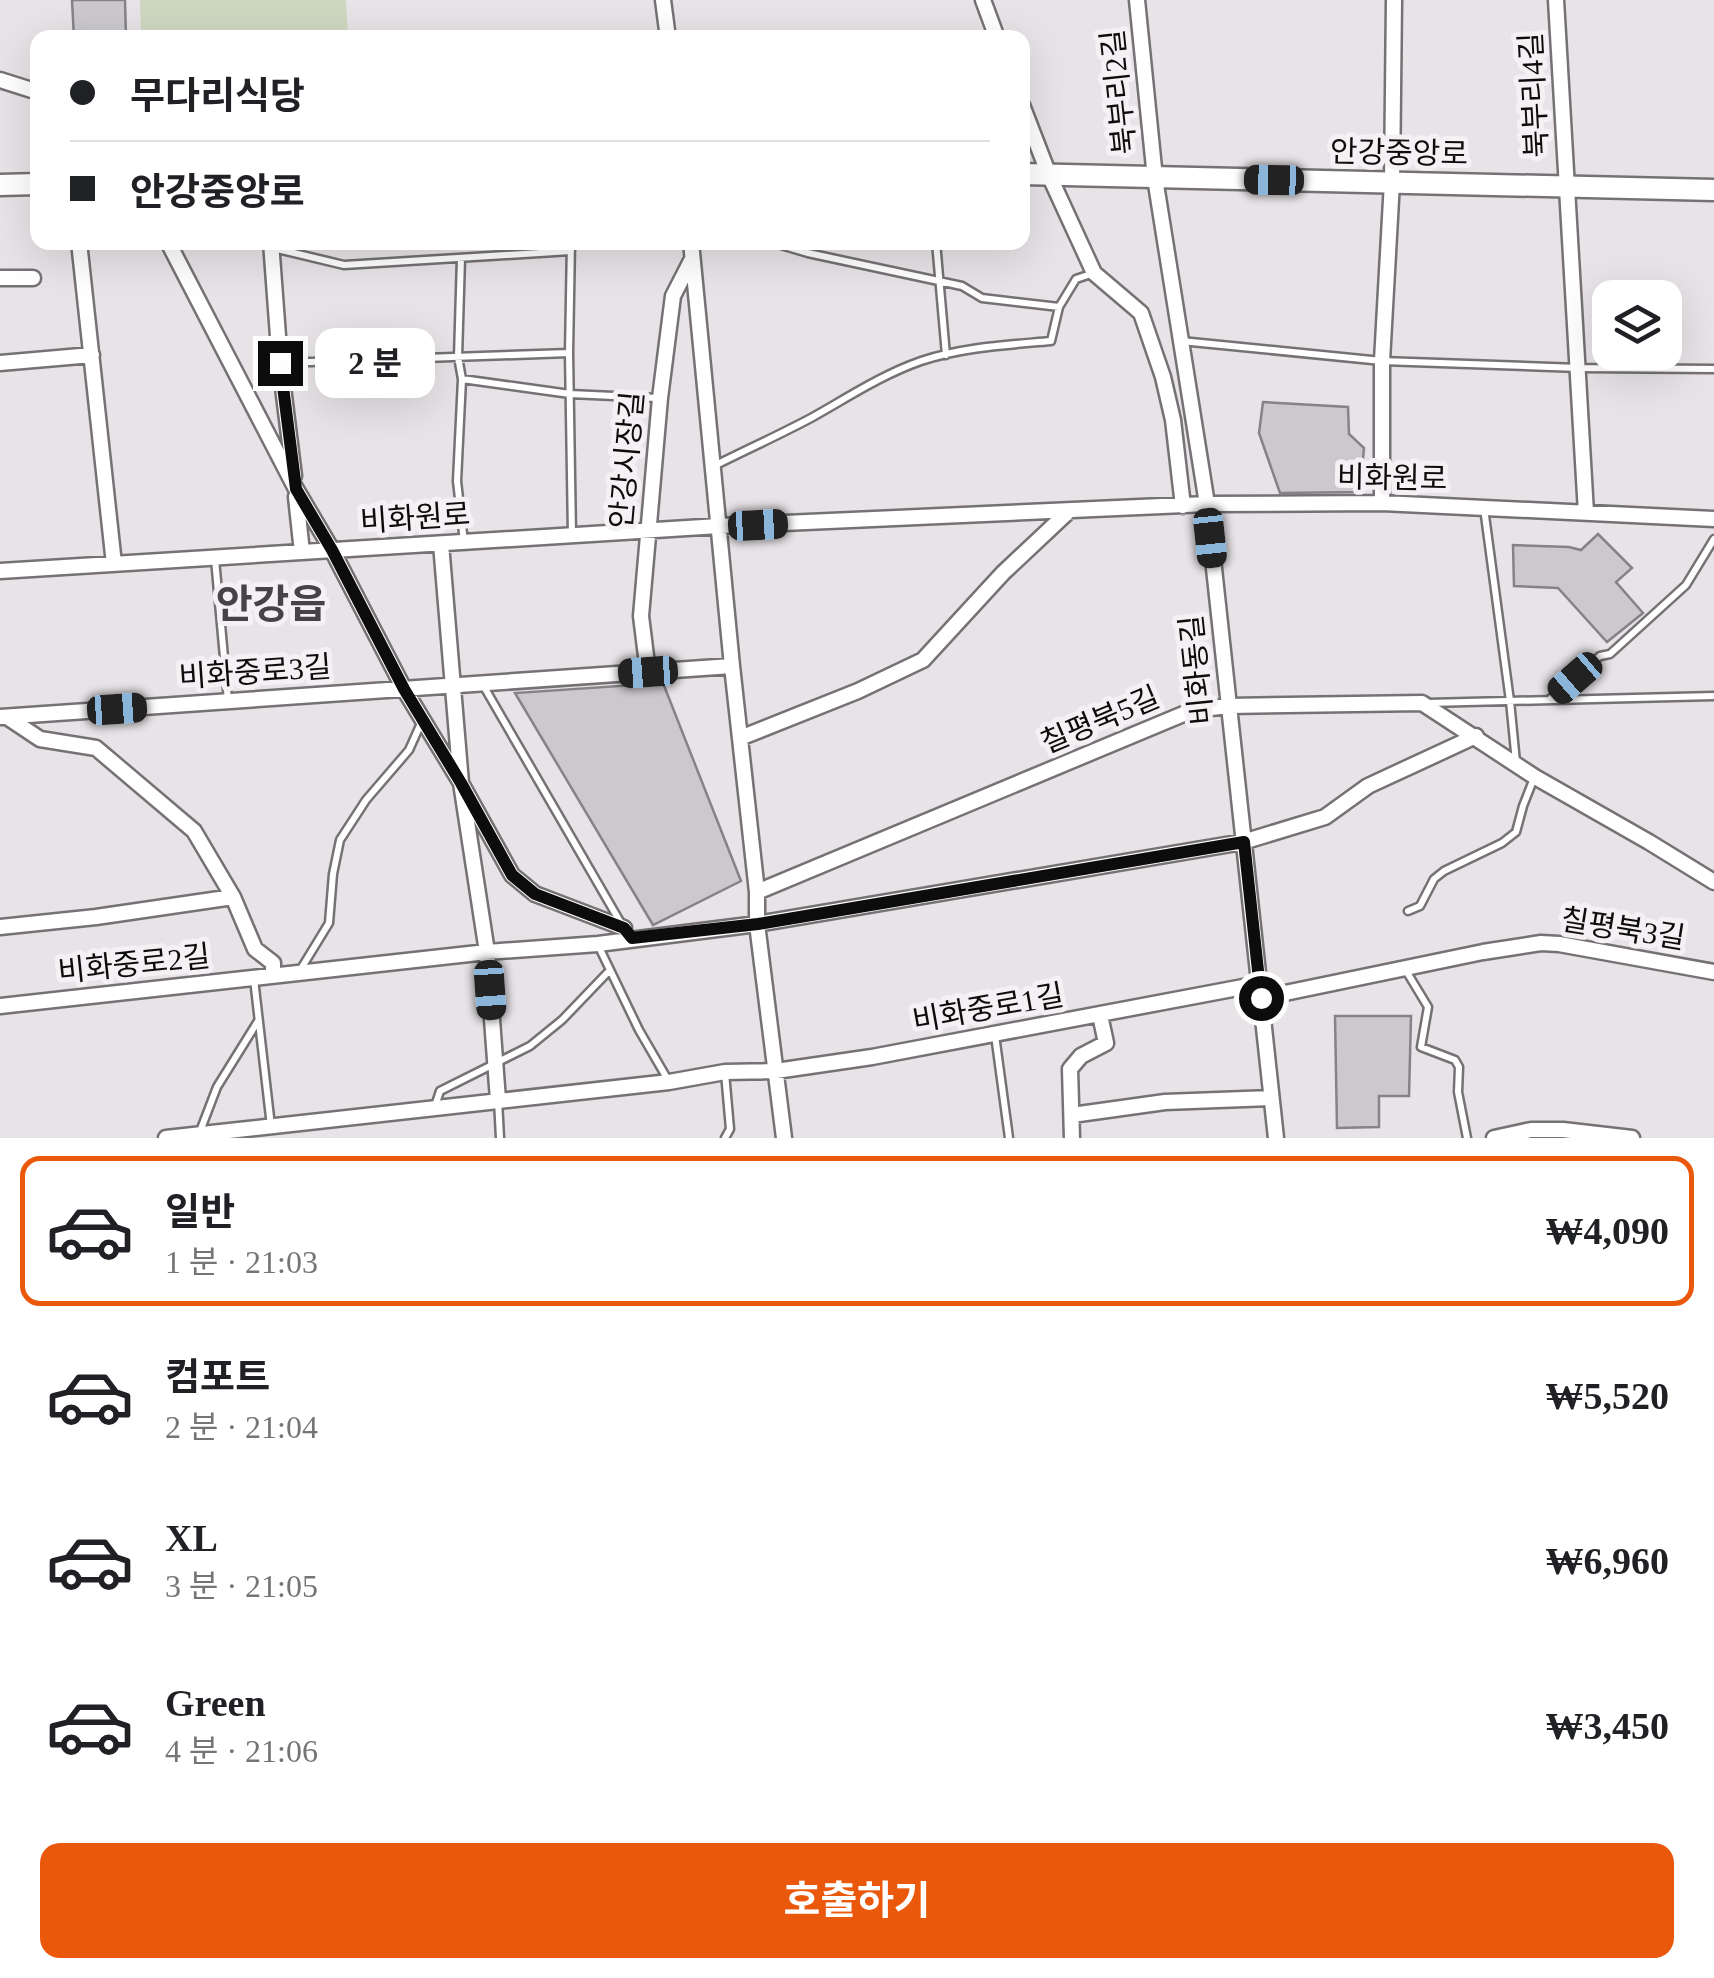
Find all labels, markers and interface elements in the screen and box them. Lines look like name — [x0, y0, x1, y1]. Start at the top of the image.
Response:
street label: 북부리2길 — [1096, 28, 1141, 156]
street label: 북부리4길 — [1514, 32, 1553, 159]
text: 무다리식당 — [130, 75, 305, 117]
street label: 안강중앙로 — [1330, 135, 1468, 170]
car — [1244, 164, 1304, 196]
text: 안강중앙로 — [130, 171, 305, 213]
map controls — [1592, 280, 1682, 370]
button: layers — [1592, 280, 1682, 370]
callout: 2 분 — [315, 328, 435, 398]
route end — [258, 341, 303, 386]
text: 2 분 — [348, 345, 402, 381]
street label: 안강시장길 — [604, 390, 649, 530]
street label: 비화원로 — [1337, 460, 1447, 495]
street label: 비화원로 — [359, 497, 471, 538]
car — [1192, 507, 1228, 569]
car — [727, 508, 789, 542]
district label: 안강읍 — [216, 582, 326, 627]
street label: 비화동길 — [1174, 613, 1219, 727]
car — [1543, 647, 1607, 709]
street label: 비화중로3길 — [178, 650, 332, 693]
car — [617, 655, 679, 689]
street label: 칠평북5길 — [1036, 680, 1164, 759]
car — [86, 692, 148, 726]
street label: 칠평북3길 — [1559, 902, 1688, 955]
street label: 비화중로2길 — [56, 939, 212, 988]
car — [473, 959, 507, 1021]
route start — [1239, 976, 1284, 1021]
street label: 비화중로1길 — [910, 978, 1066, 1037]
icon: car — [45, 1186, 135, 1276]
text: 일반 — [165, 1191, 235, 1233]
text: ₩4,090 — [1546, 1210, 1669, 1252]
text: 1 분 · 21:03 — [165, 1244, 318, 1280]
icon: car — [45, 1351, 135, 1441]
text: 컴포트 — [165, 1356, 270, 1398]
text: ₩5,520 — [1546, 1375, 1669, 1417]
text: 2 분 · 21:04 — [165, 1409, 318, 1445]
icon: car — [45, 1516, 135, 1606]
text: XL — [165, 1517, 218, 1559]
text: ₩6,960 — [1546, 1540, 1669, 1582]
text: 3 분 · 21:05 — [165, 1568, 318, 1604]
icon: car — [45, 1681, 135, 1771]
text: Green — [165, 1682, 266, 1724]
text: ₩3,450 — [1546, 1705, 1669, 1747]
text: 4 분 · 21:06 — [165, 1733, 318, 1769]
button: 호출하기 — [40, 1843, 1674, 1958]

